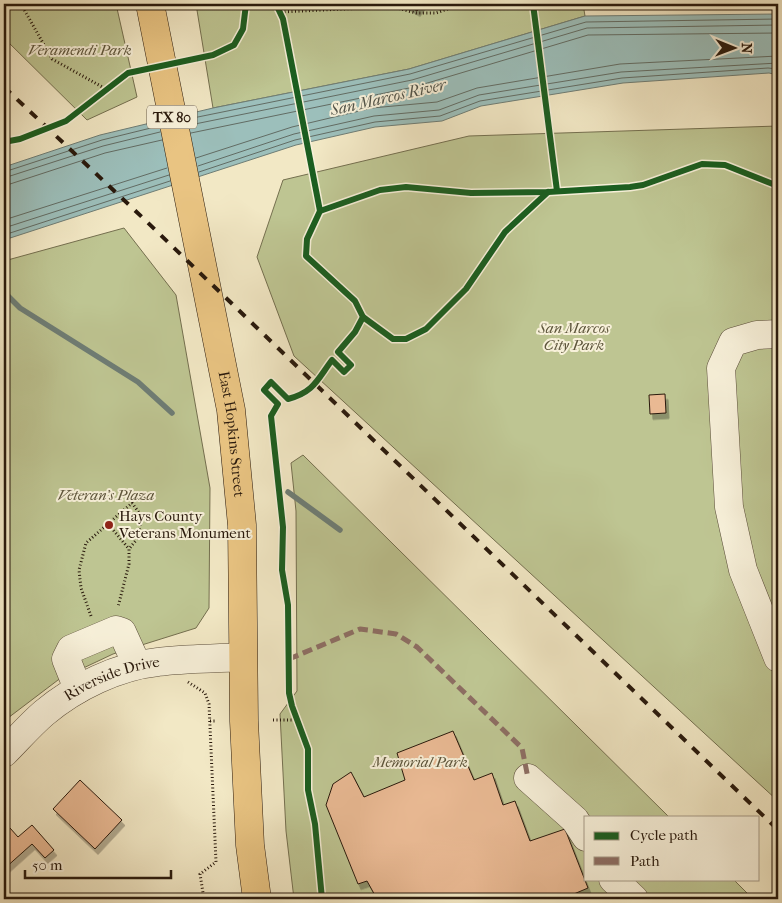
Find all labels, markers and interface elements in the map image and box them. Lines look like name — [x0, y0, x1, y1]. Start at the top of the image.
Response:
north arrow — [710, 22, 760, 72]
park label: Veramendi Park — [28, 41, 132, 59]
text: N — [738, 43, 755, 54]
water label: San Marcos River — [327, 74, 449, 120]
road number: TX 80 — [147, 105, 197, 128]
park label: San Marcos City Park — [537, 319, 610, 354]
street label: East Hopkins Street — [214, 370, 248, 499]
park label: Veteran's Plaza — [58, 486, 154, 504]
place label: Hays County Veterans Monument — [118, 507, 251, 542]
marker: Hays County Veterans Monument — [103, 519, 115, 531]
street label: Riverside Drive — [61, 653, 161, 705]
park label: Memorial Park — [371, 753, 468, 771]
legend — [584, 816, 760, 880]
text: Cycle path — [630, 826, 698, 844]
scale bar — [25, 848, 171, 880]
text: Path — [630, 852, 660, 870]
text: 50 m — [32, 856, 63, 874]

